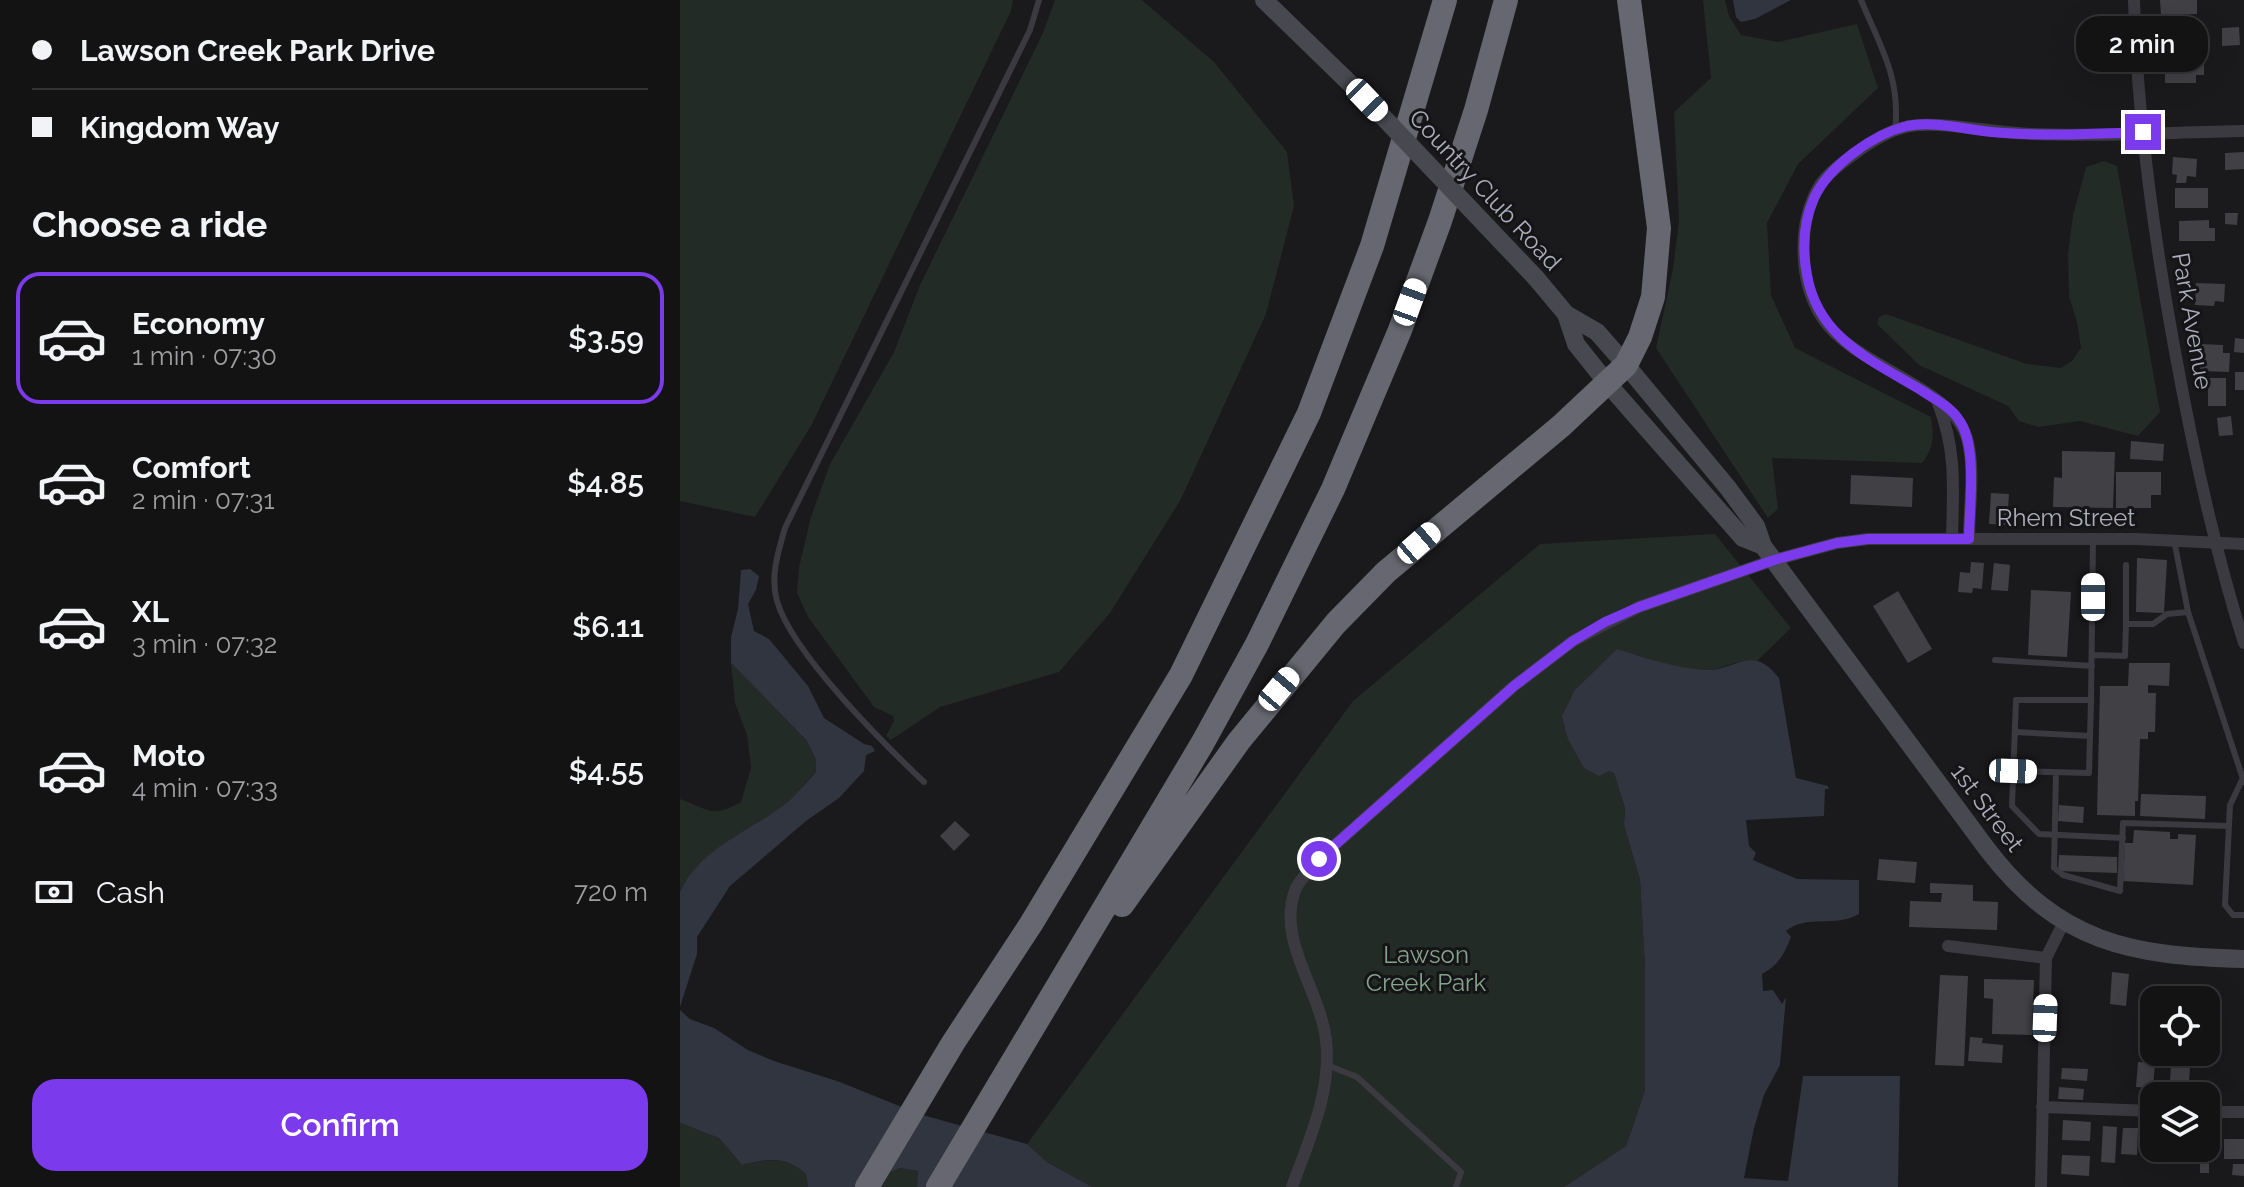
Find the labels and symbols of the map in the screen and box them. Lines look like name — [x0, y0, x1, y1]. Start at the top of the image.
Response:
callout: 2 min — [2077, 16, 2209, 72]
car — [1342, 74, 1392, 126]
street label: Country Club Road — [1403, 103, 1567, 276]
route end — [2125, 114, 2161, 150]
street label: Park Avenue — [2166, 250, 2219, 392]
car — [1391, 275, 1429, 329]
street label: Rhem Street — [1997, 503, 2135, 532]
car — [1393, 518, 1445, 568]
car — [2081, 573, 2105, 621]
car — [1254, 663, 1304, 715]
street label: 1st Street — [1945, 758, 2030, 857]
car — [1989, 758, 2037, 784]
route start — [1301, 841, 1337, 877]
park label: Lawson Creek Park — [1366, 940, 1487, 997]
car — [2032, 994, 2058, 1042]

